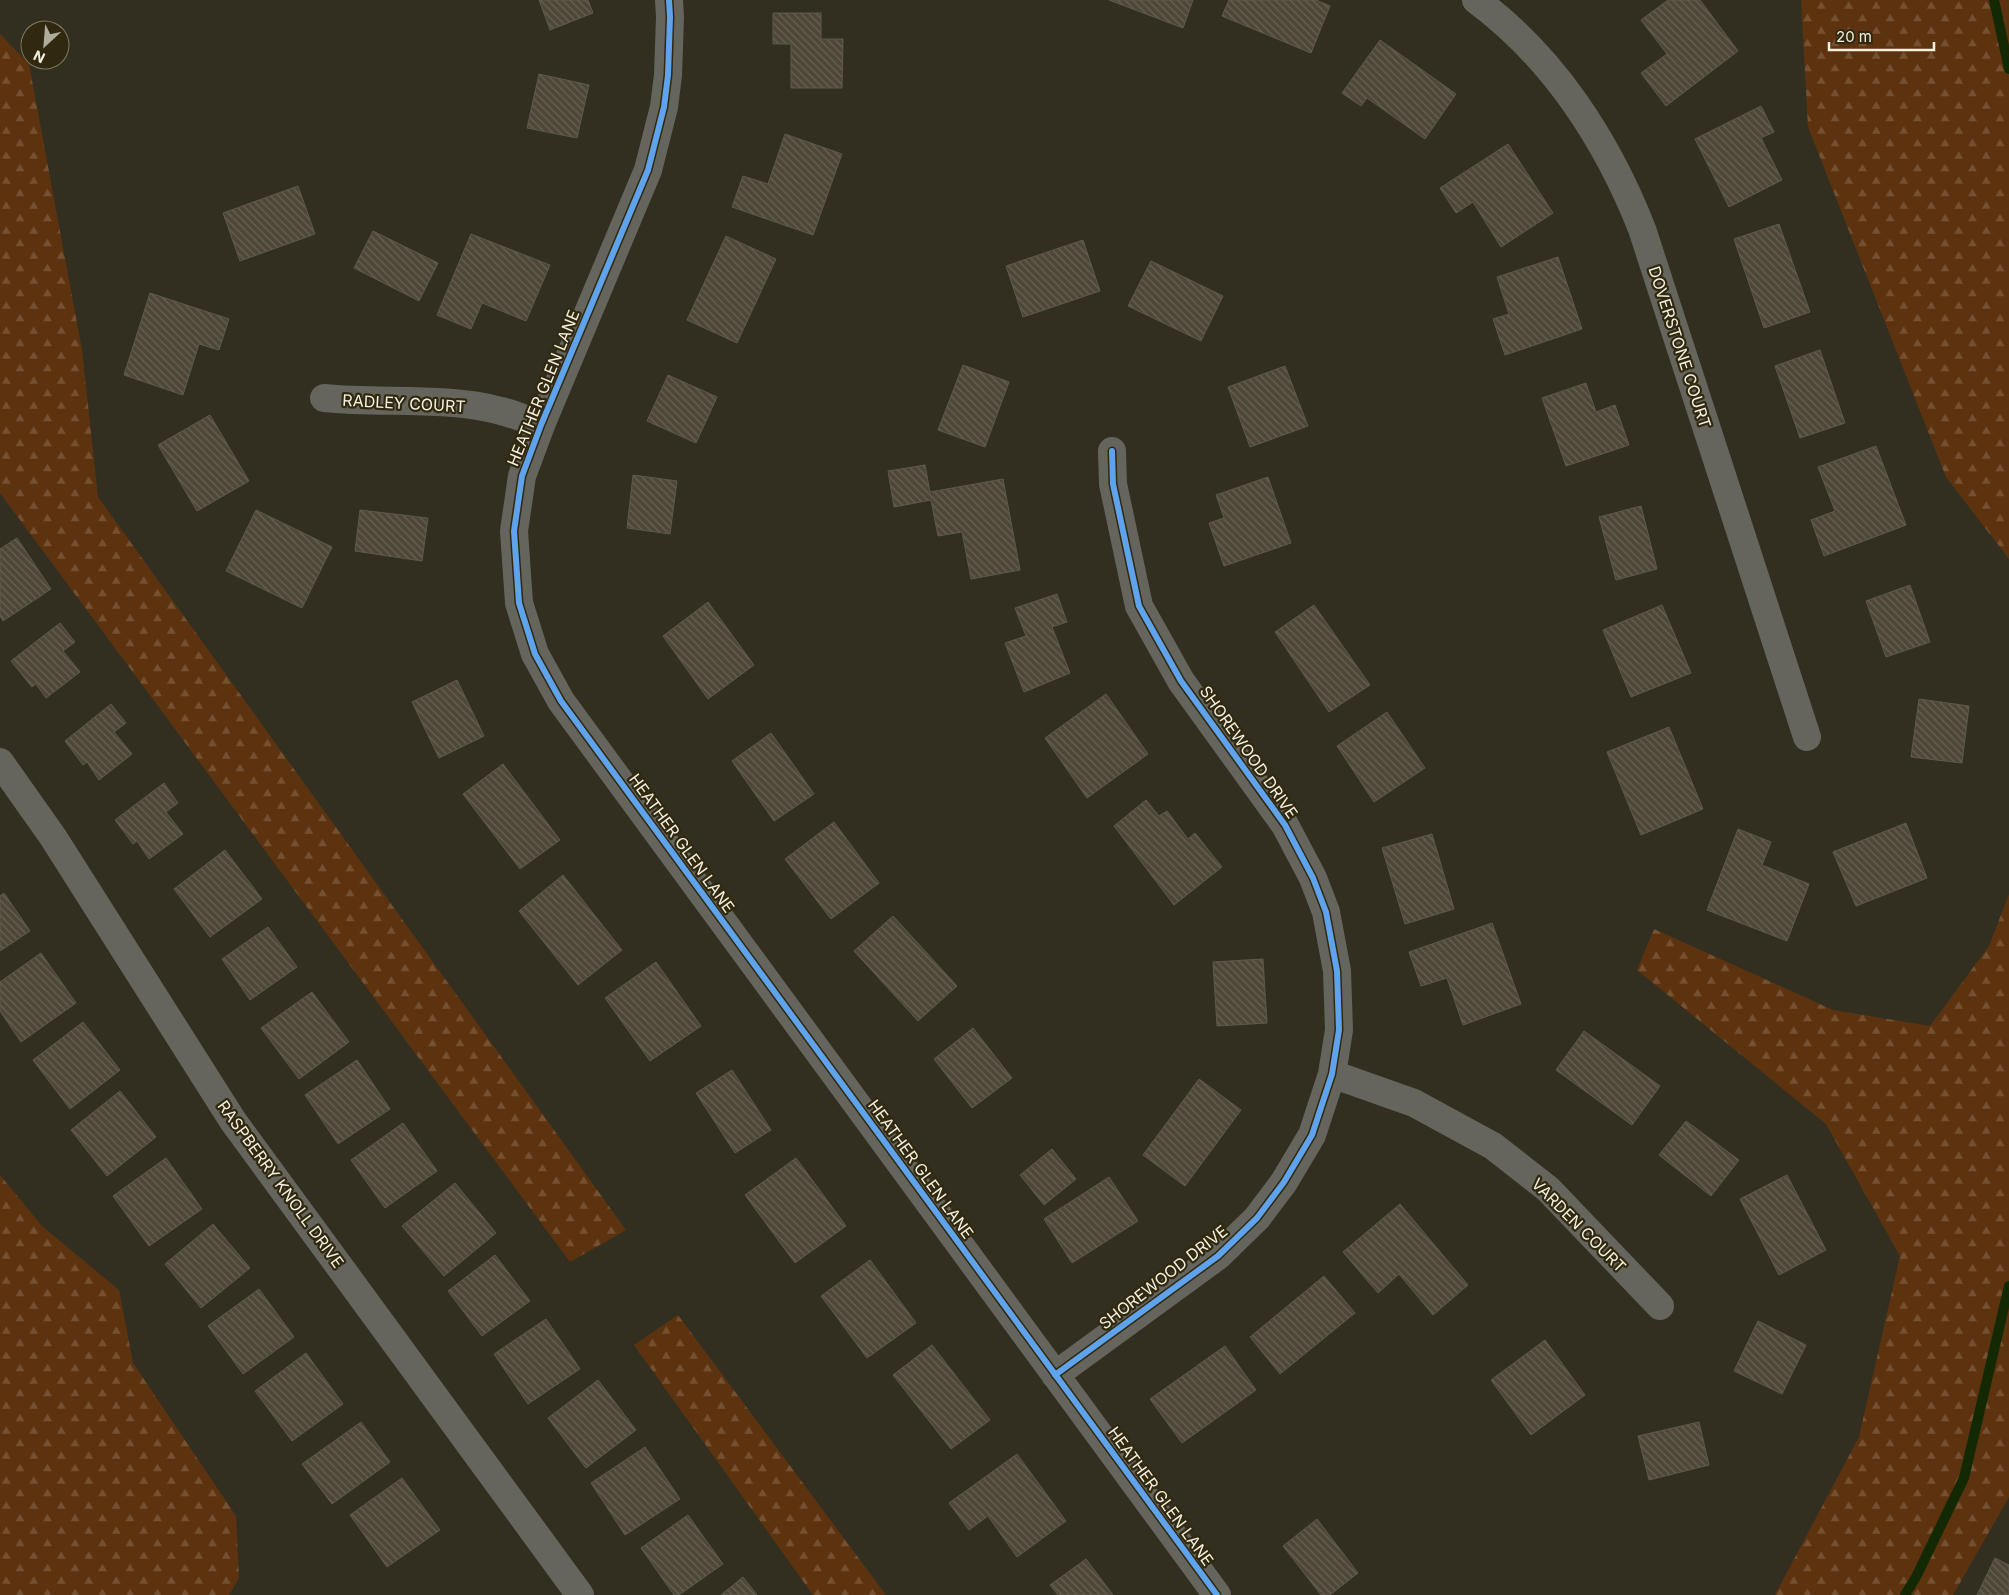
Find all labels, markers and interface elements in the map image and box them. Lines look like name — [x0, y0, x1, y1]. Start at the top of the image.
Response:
north arrow — [20, 20, 70, 70]
scale bar — [1829, 20, 1934, 52]
text: 20 m — [1836, 27, 1872, 46]
text: N — [31, 47, 48, 67]
street label: DOVERSTONE COURT — [1644, 263, 1716, 431]
street label: HEATHER GLEN LANE — [502, 307, 584, 469]
street label: RADLEY COURT — [342, 390, 466, 416]
street label: SHOREWOOD DRIVE — [1196, 682, 1302, 822]
street label: HEATHER GLEN LANE — [625, 770, 739, 916]
street label: RASPBERRY KNOLL DRIVE — [214, 1096, 348, 1272]
street label: HEATHER GLEN LANE — [864, 1096, 978, 1242]
street label: VARDEN COURT — [1528, 1174, 1630, 1276]
street label: SHOREWOOD DRIVE — [1095, 1221, 1231, 1333]
street label: HEATHER GLEN LANE — [1104, 1423, 1218, 1569]

